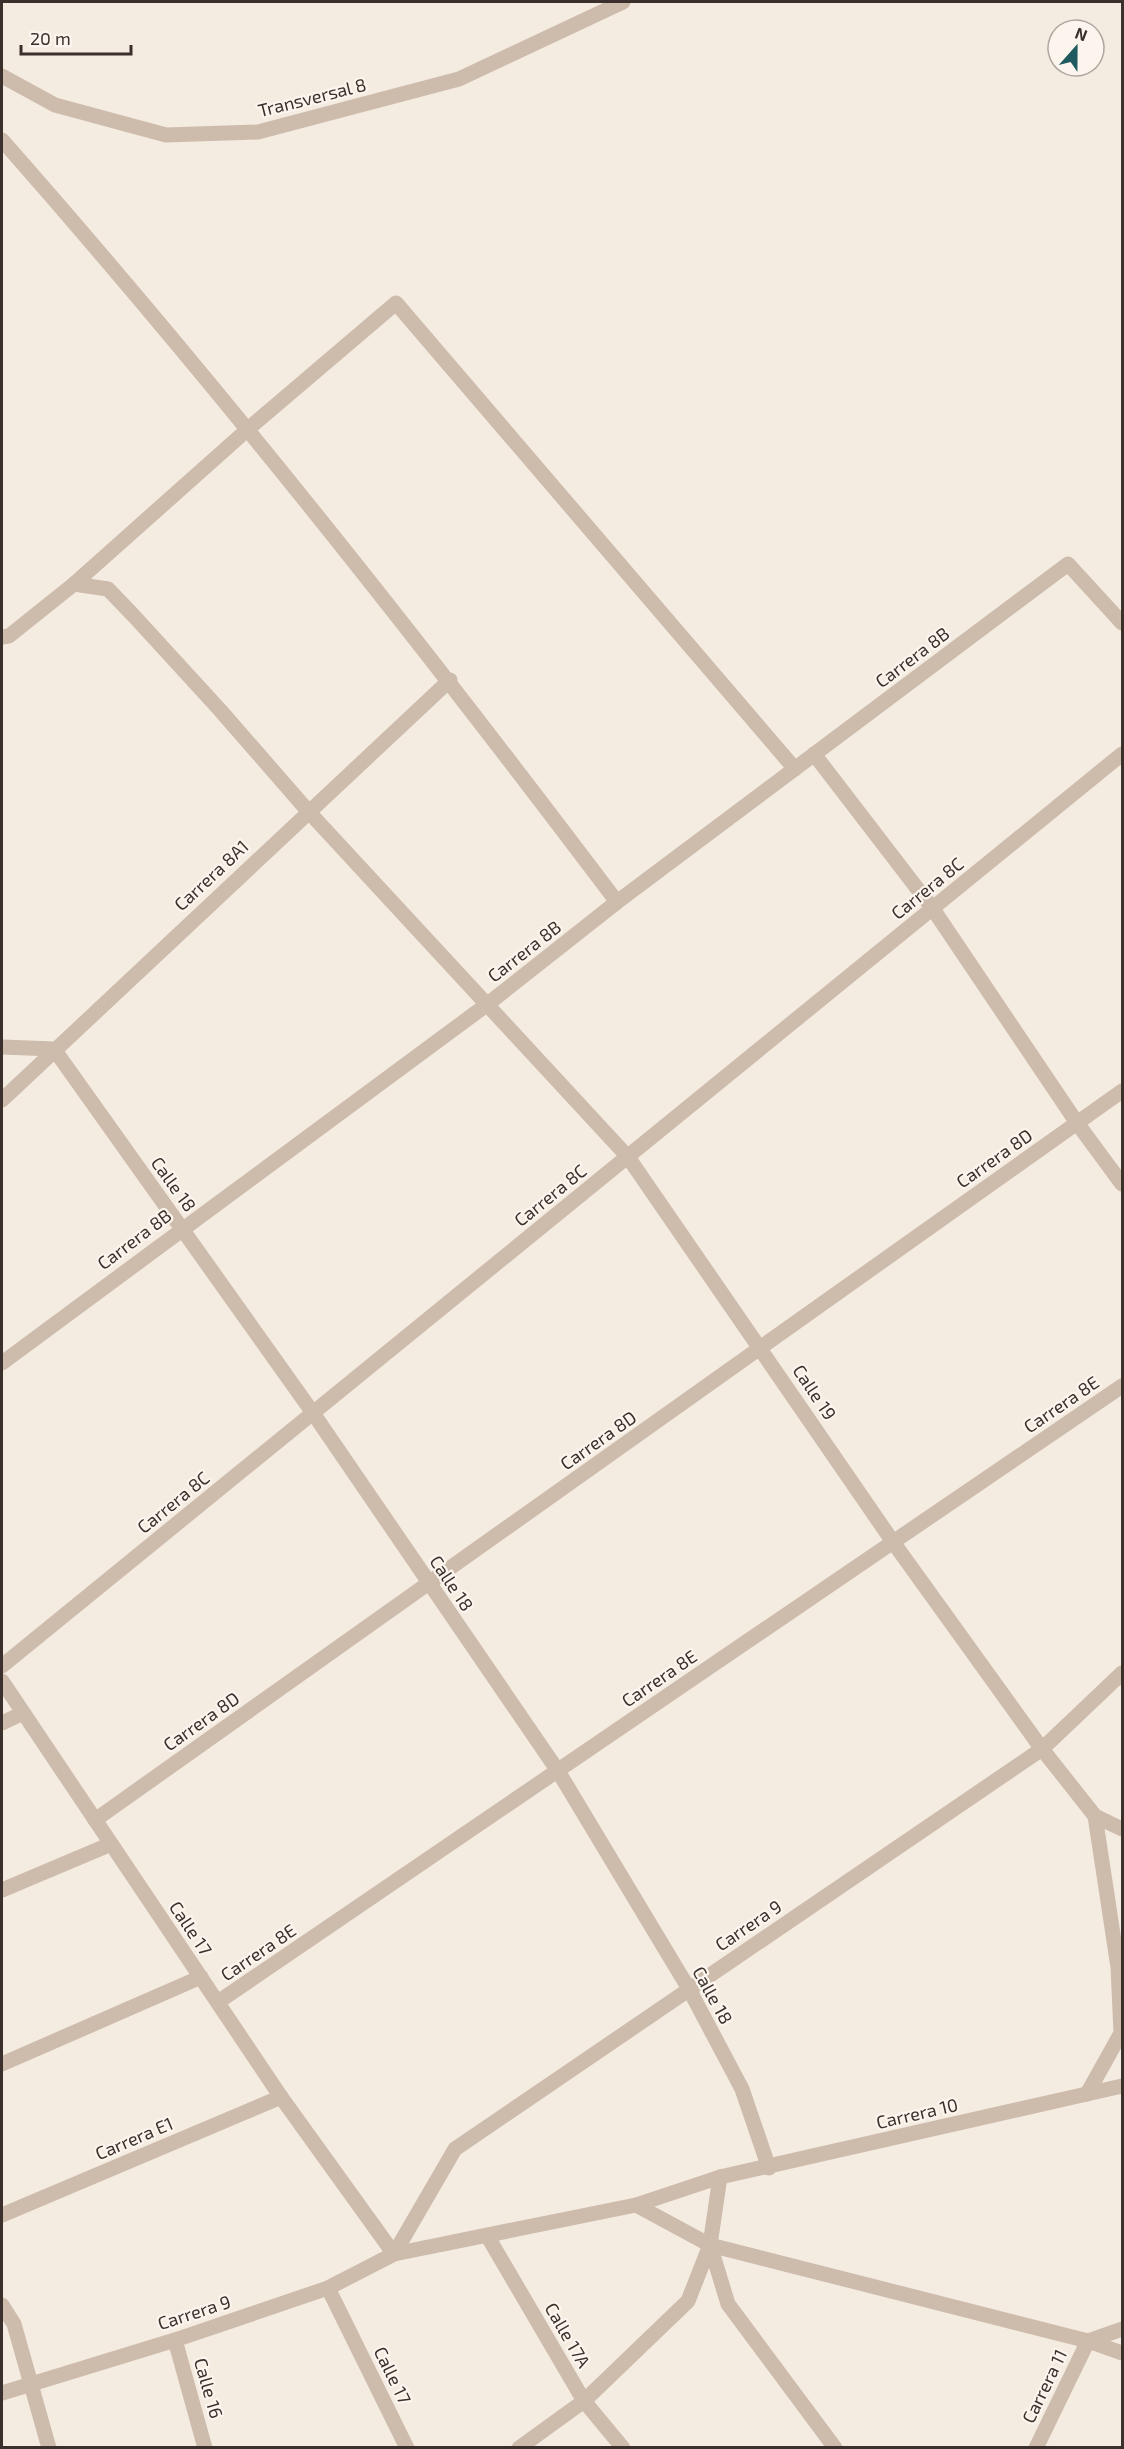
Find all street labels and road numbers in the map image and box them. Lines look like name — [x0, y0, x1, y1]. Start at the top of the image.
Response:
street label: Transversal 8 — [256, 73, 368, 121]
street label: Carrera 8B — [871, 622, 953, 692]
street label: Carrera 8A1 — [169, 835, 253, 915]
street label: Carrera 8C — [887, 852, 967, 924]
street label: Carrera 8B — [483, 915, 565, 987]
street label: Carrera 8D — [952, 1124, 1036, 1192]
street label: Calle 18 — [147, 1152, 201, 1216]
street label: Carrera 8C — [510, 1159, 590, 1231]
street label: Carrera 8B — [93, 1204, 175, 1274]
street label: Calle 19 — [789, 1360, 841, 1424]
street label: Carrera 8E — [1019, 1371, 1103, 1437]
street label: Carrera 8D — [556, 1406, 640, 1474]
street label: Carrera 8C — [133, 1466, 213, 1538]
street label: Calle 18 — [425, 1551, 479, 1615]
street label: Carrera 8E — [617, 1645, 701, 1711]
street label: Carrera 8D — [159, 1687, 243, 1755]
street label: Carrera 9 — [711, 1895, 785, 1955]
street label: Calle 17 — [165, 1897, 217, 1959]
street label: Carrera 8E — [216, 1919, 300, 1985]
street label: Calle 18 — [688, 1962, 738, 2028]
street label: Carrera 10 — [874, 2093, 960, 2133]
street label: Carrera E1 — [92, 2112, 176, 2164]
street label: Carrera 9 — [155, 2290, 233, 2334]
street label: Calle 17A — [541, 2299, 596, 2372]
street label: Calle 17 — [370, 2343, 416, 2407]
street label: Carrera 11 — [1017, 2345, 1071, 2427]
street label: Calle 16 — [190, 2355, 228, 2421]

